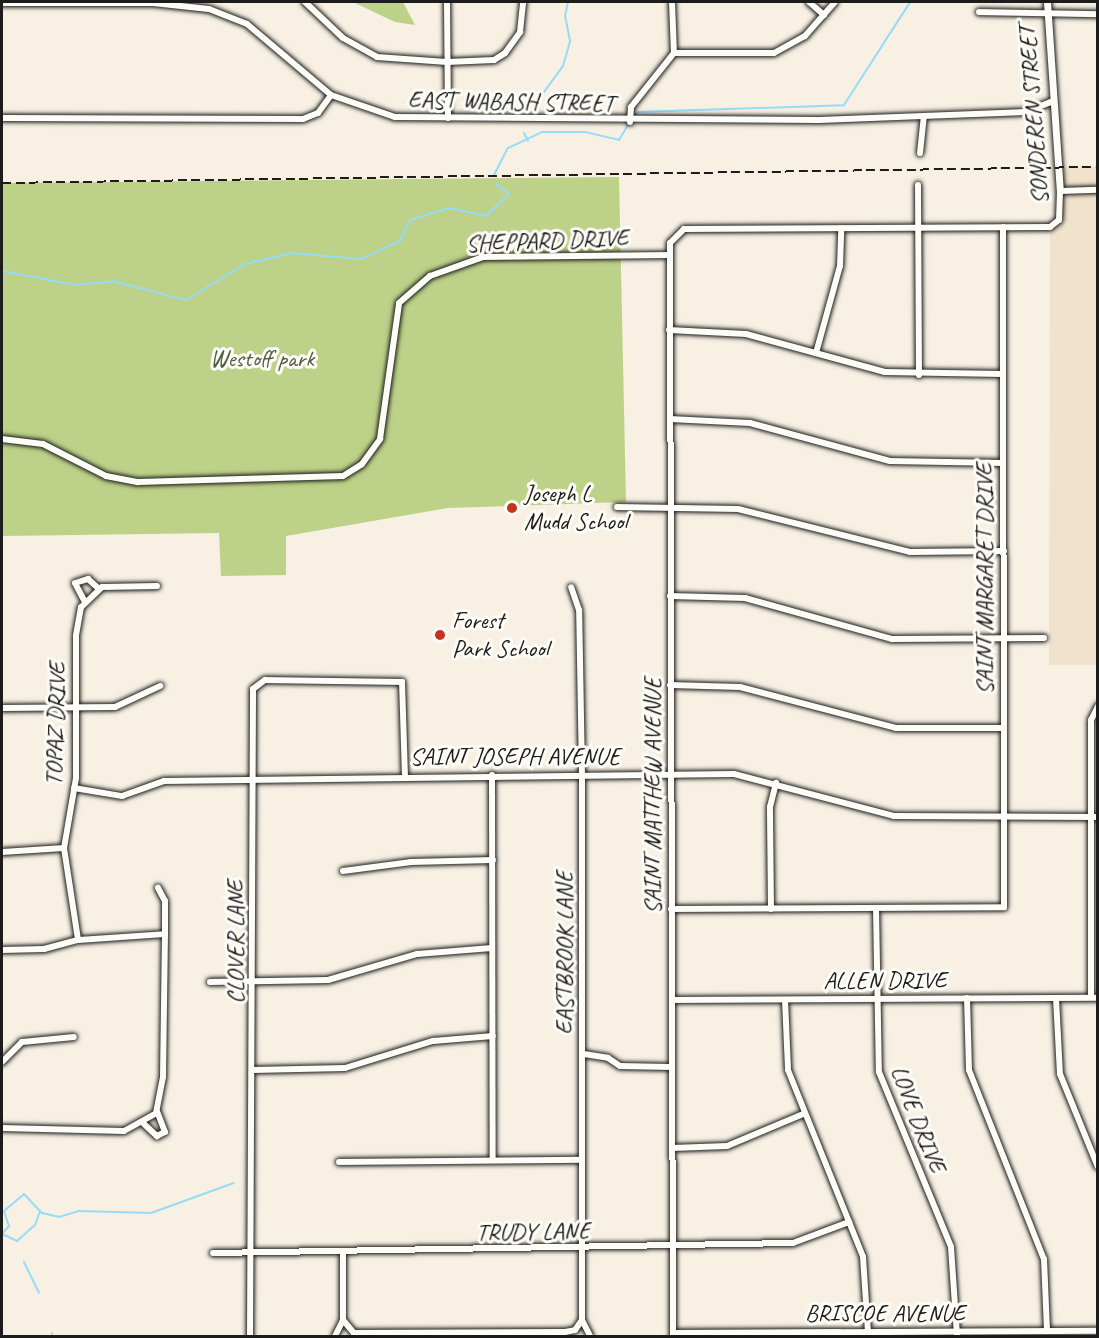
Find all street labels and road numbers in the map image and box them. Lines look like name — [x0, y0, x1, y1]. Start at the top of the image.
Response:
street label: SONDEREN STREET — [1013, 25, 1055, 205]
street label: EAST WABASH STREET — [407, 86, 615, 118]
street label: SHEPPARD DRIVE — [465, 224, 629, 258]
street label: SAINT MARGARET DRIVE — [971, 464, 999, 694]
street label: TOPAZ DRIVE — [39, 662, 73, 786]
street label: SAINT MATTHEW AVENUE — [639, 678, 667, 914]
street label: SAINT JOSEPH AVENUE — [410, 743, 620, 771]
street label: EASTBROOK LANE — [551, 872, 579, 1034]
street label: CLOVER LANE — [222, 880, 250, 1004]
street label: ALLEN DRIVE — [824, 967, 946, 995]
street label: LOVE DRIVE — [885, 1062, 951, 1176]
street label: TRUDY LANE — [476, 1217, 590, 1247]
street label: BRISCOE AVENUE — [805, 1300, 965, 1328]

